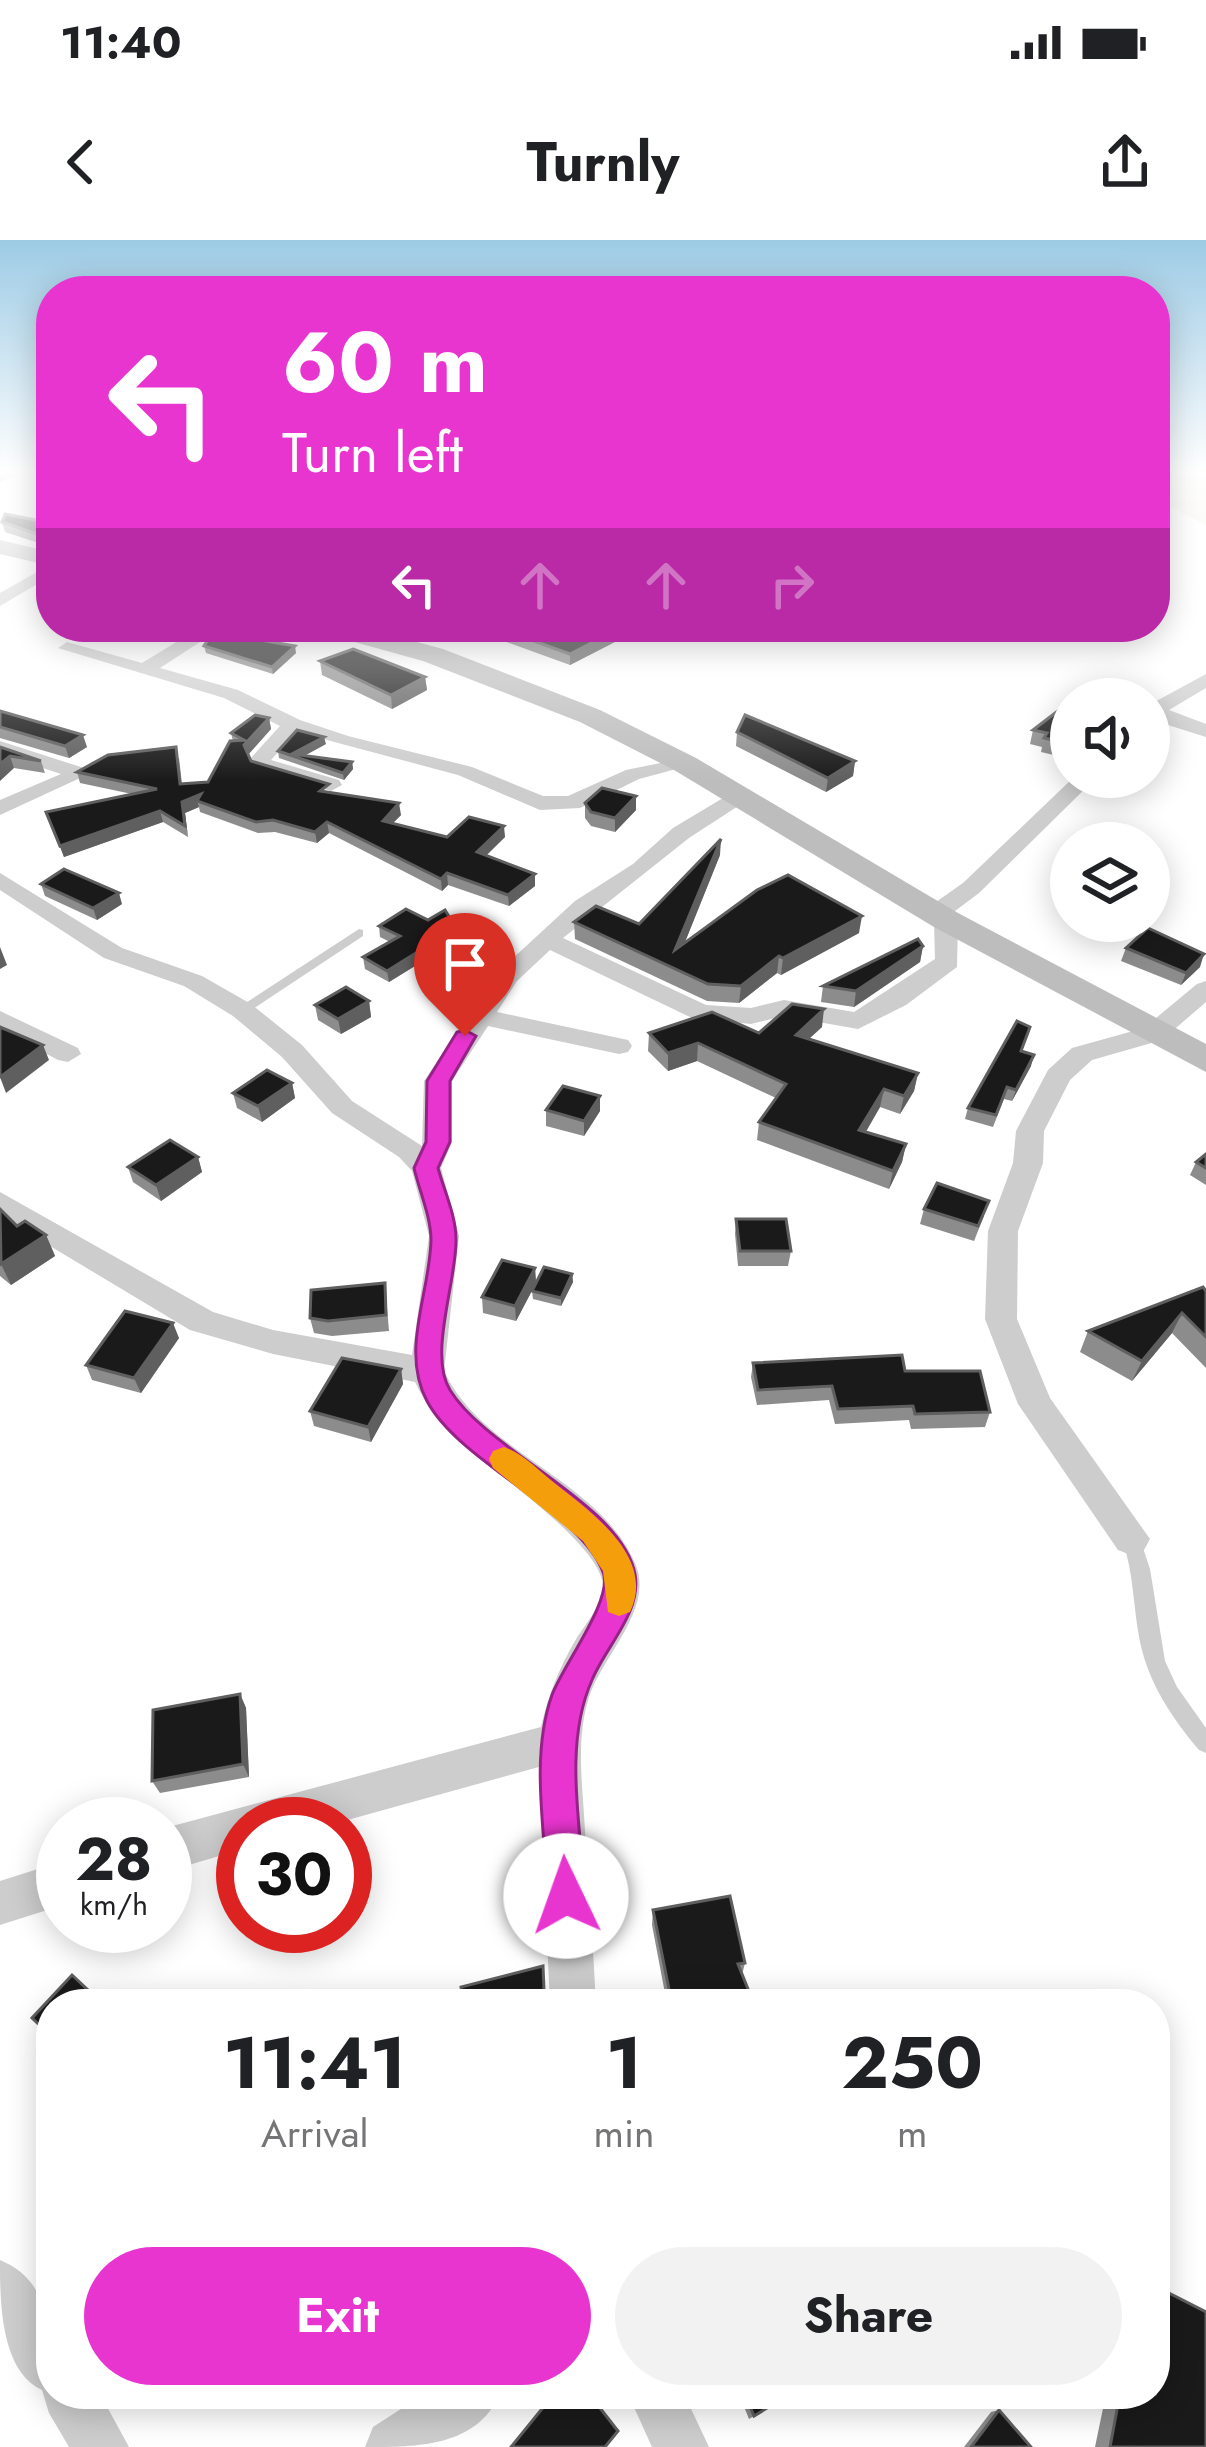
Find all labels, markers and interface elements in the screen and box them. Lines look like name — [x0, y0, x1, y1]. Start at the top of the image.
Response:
text: 11:40 — [60, 10, 182, 75]
text: Turnly — [527, 123, 679, 201]
icon: back — [48, 129, 114, 195]
icon: share — [1092, 129, 1158, 195]
text: 60 m — [282, 302, 488, 424]
icon: left — [84, 324, 240, 480]
text: Turn left — [282, 414, 463, 492]
icon: left — [381, 552, 447, 618]
icon: ahead — [507, 552, 573, 618]
icon: ahead — [633, 552, 699, 618]
icon: right — [759, 552, 825, 618]
map controls — [1050, 678, 1170, 942]
button: sound — [1050, 678, 1170, 798]
button: layers — [1050, 822, 1170, 942]
pin — [414, 913, 516, 1036]
icon: arrive — [432, 931, 498, 997]
speed limit sign: 30 — [216, 1797, 372, 1953]
text: 28 — [76, 1816, 152, 1903]
position arrow — [503, 1833, 629, 1959]
text: km/h — [80, 1883, 148, 1926]
text: 11:41 — [223, 2011, 406, 2115]
text: 1 — [606, 2011, 642, 2115]
text: 250 — [842, 2011, 983, 2115]
text: Arrival — [261, 2105, 369, 2162]
text: min — [593, 2105, 655, 2162]
text: m — [897, 2105, 927, 2162]
button: Exit — [84, 2247, 591, 2385]
button: Share — [615, 2247, 1122, 2385]

